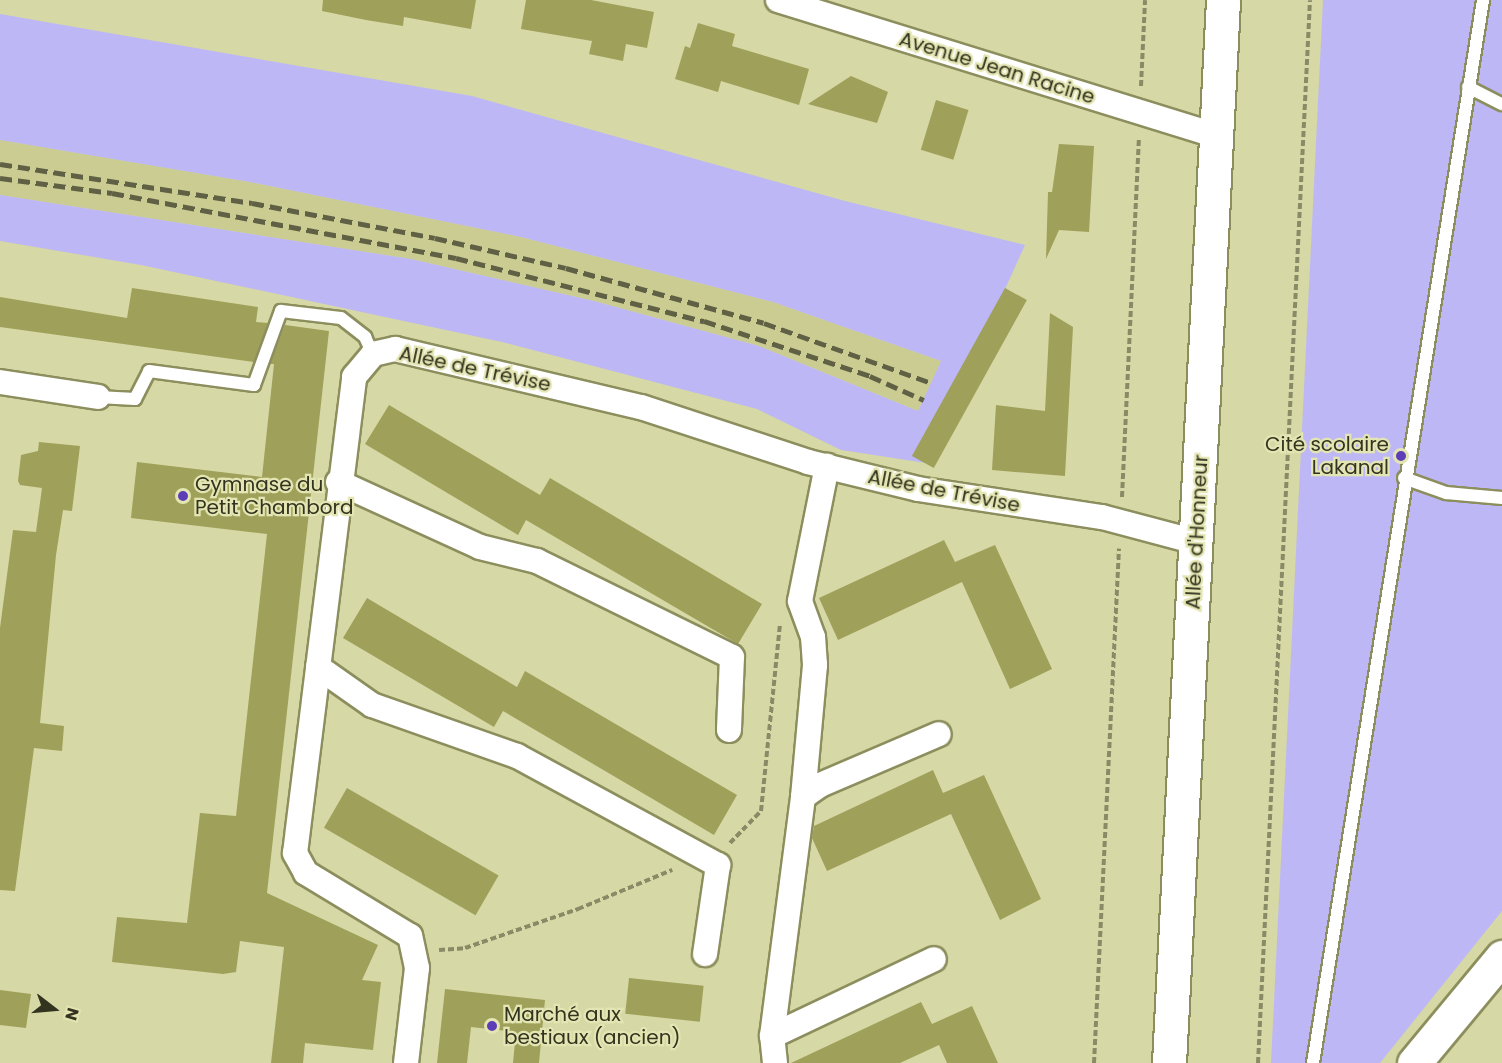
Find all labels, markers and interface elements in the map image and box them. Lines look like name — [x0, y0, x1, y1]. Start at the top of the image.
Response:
street label: Avenue Jean Racine — [896, 27, 1098, 109]
street label: Allée de Trévise — [397, 341, 553, 397]
place label: Cité scolaire Lakanal — [1265, 432, 1389, 479]
marker: Cité scolaire Lakanal — [1394, 449, 1408, 463]
street label: Allée d'Honneur — [1181, 454, 1213, 610]
street label: Allée de Trévise — [866, 464, 1022, 518]
place label: Gymnase du Petit Chambord — [195, 472, 353, 519]
marker: Gymnase du Petit Chambord — [176, 489, 190, 503]
north arrow — [24, 979, 84, 1039]
place label: Marché aux bestiaux (ancien) — [504, 1002, 681, 1049]
text: N — [59, 1005, 85, 1023]
marker: Marché aux bestiaux (ancien) — [485, 1019, 499, 1033]

